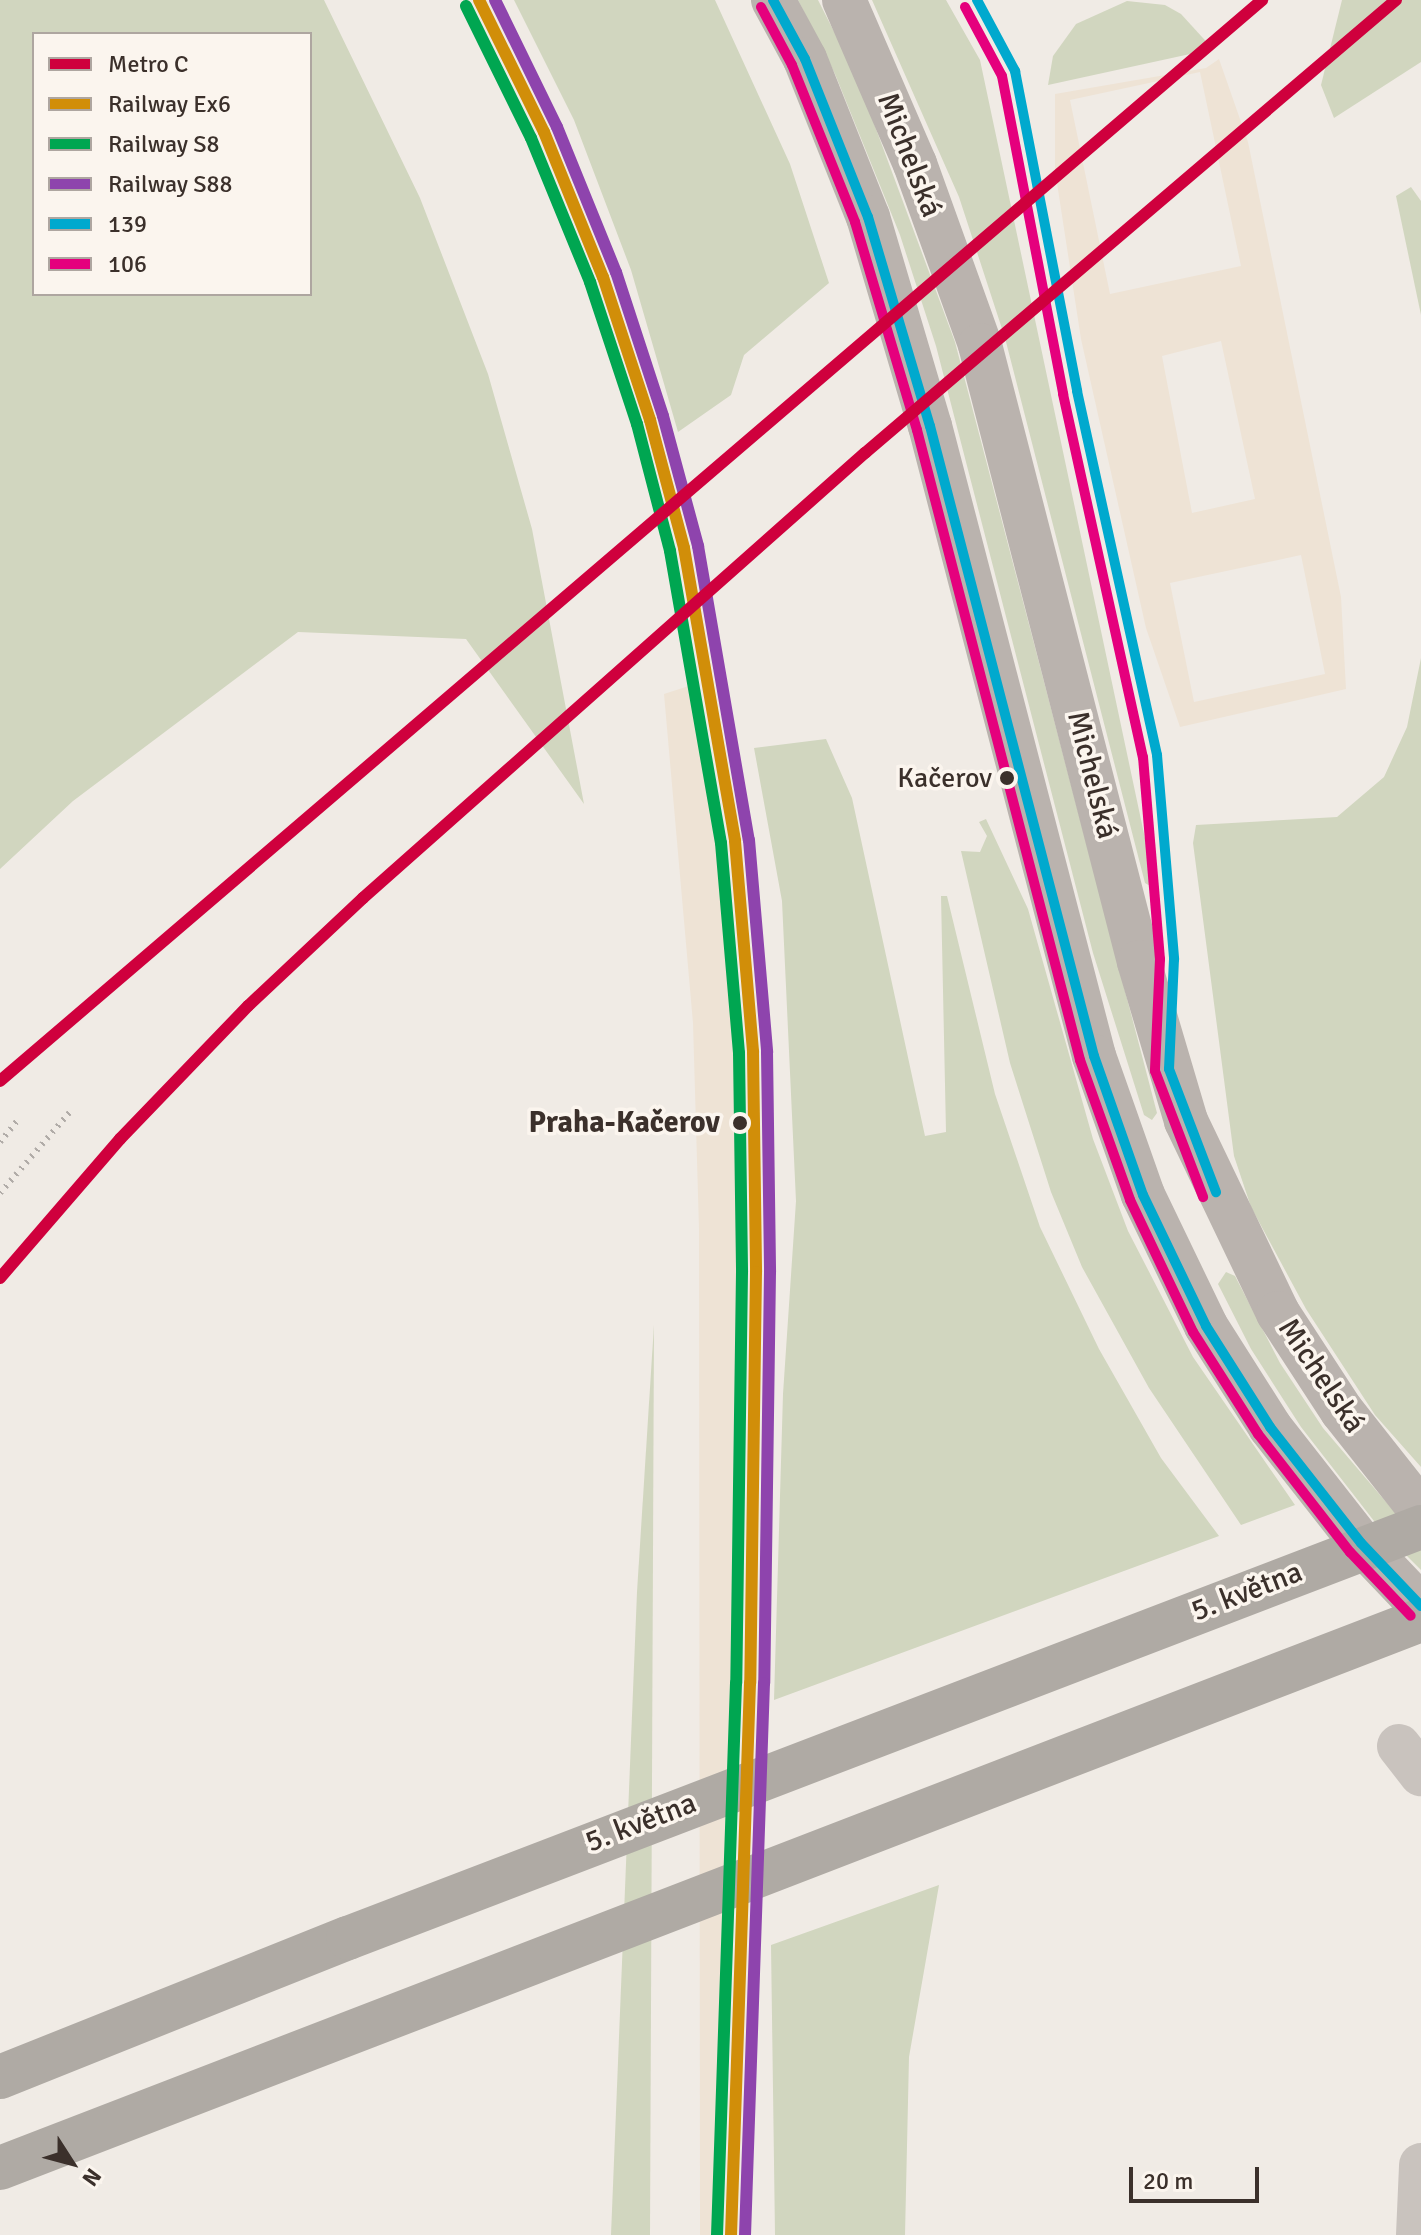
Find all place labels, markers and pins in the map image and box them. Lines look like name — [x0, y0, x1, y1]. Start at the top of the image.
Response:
place label: Kačerov — [897, 761, 992, 795]
marker: Kačerov — [999, 770, 1015, 786]
place label: Praha-Kačerov — [529, 1105, 720, 1141]
marker: Praha-Kačerov — [727, 1110, 753, 1136]

